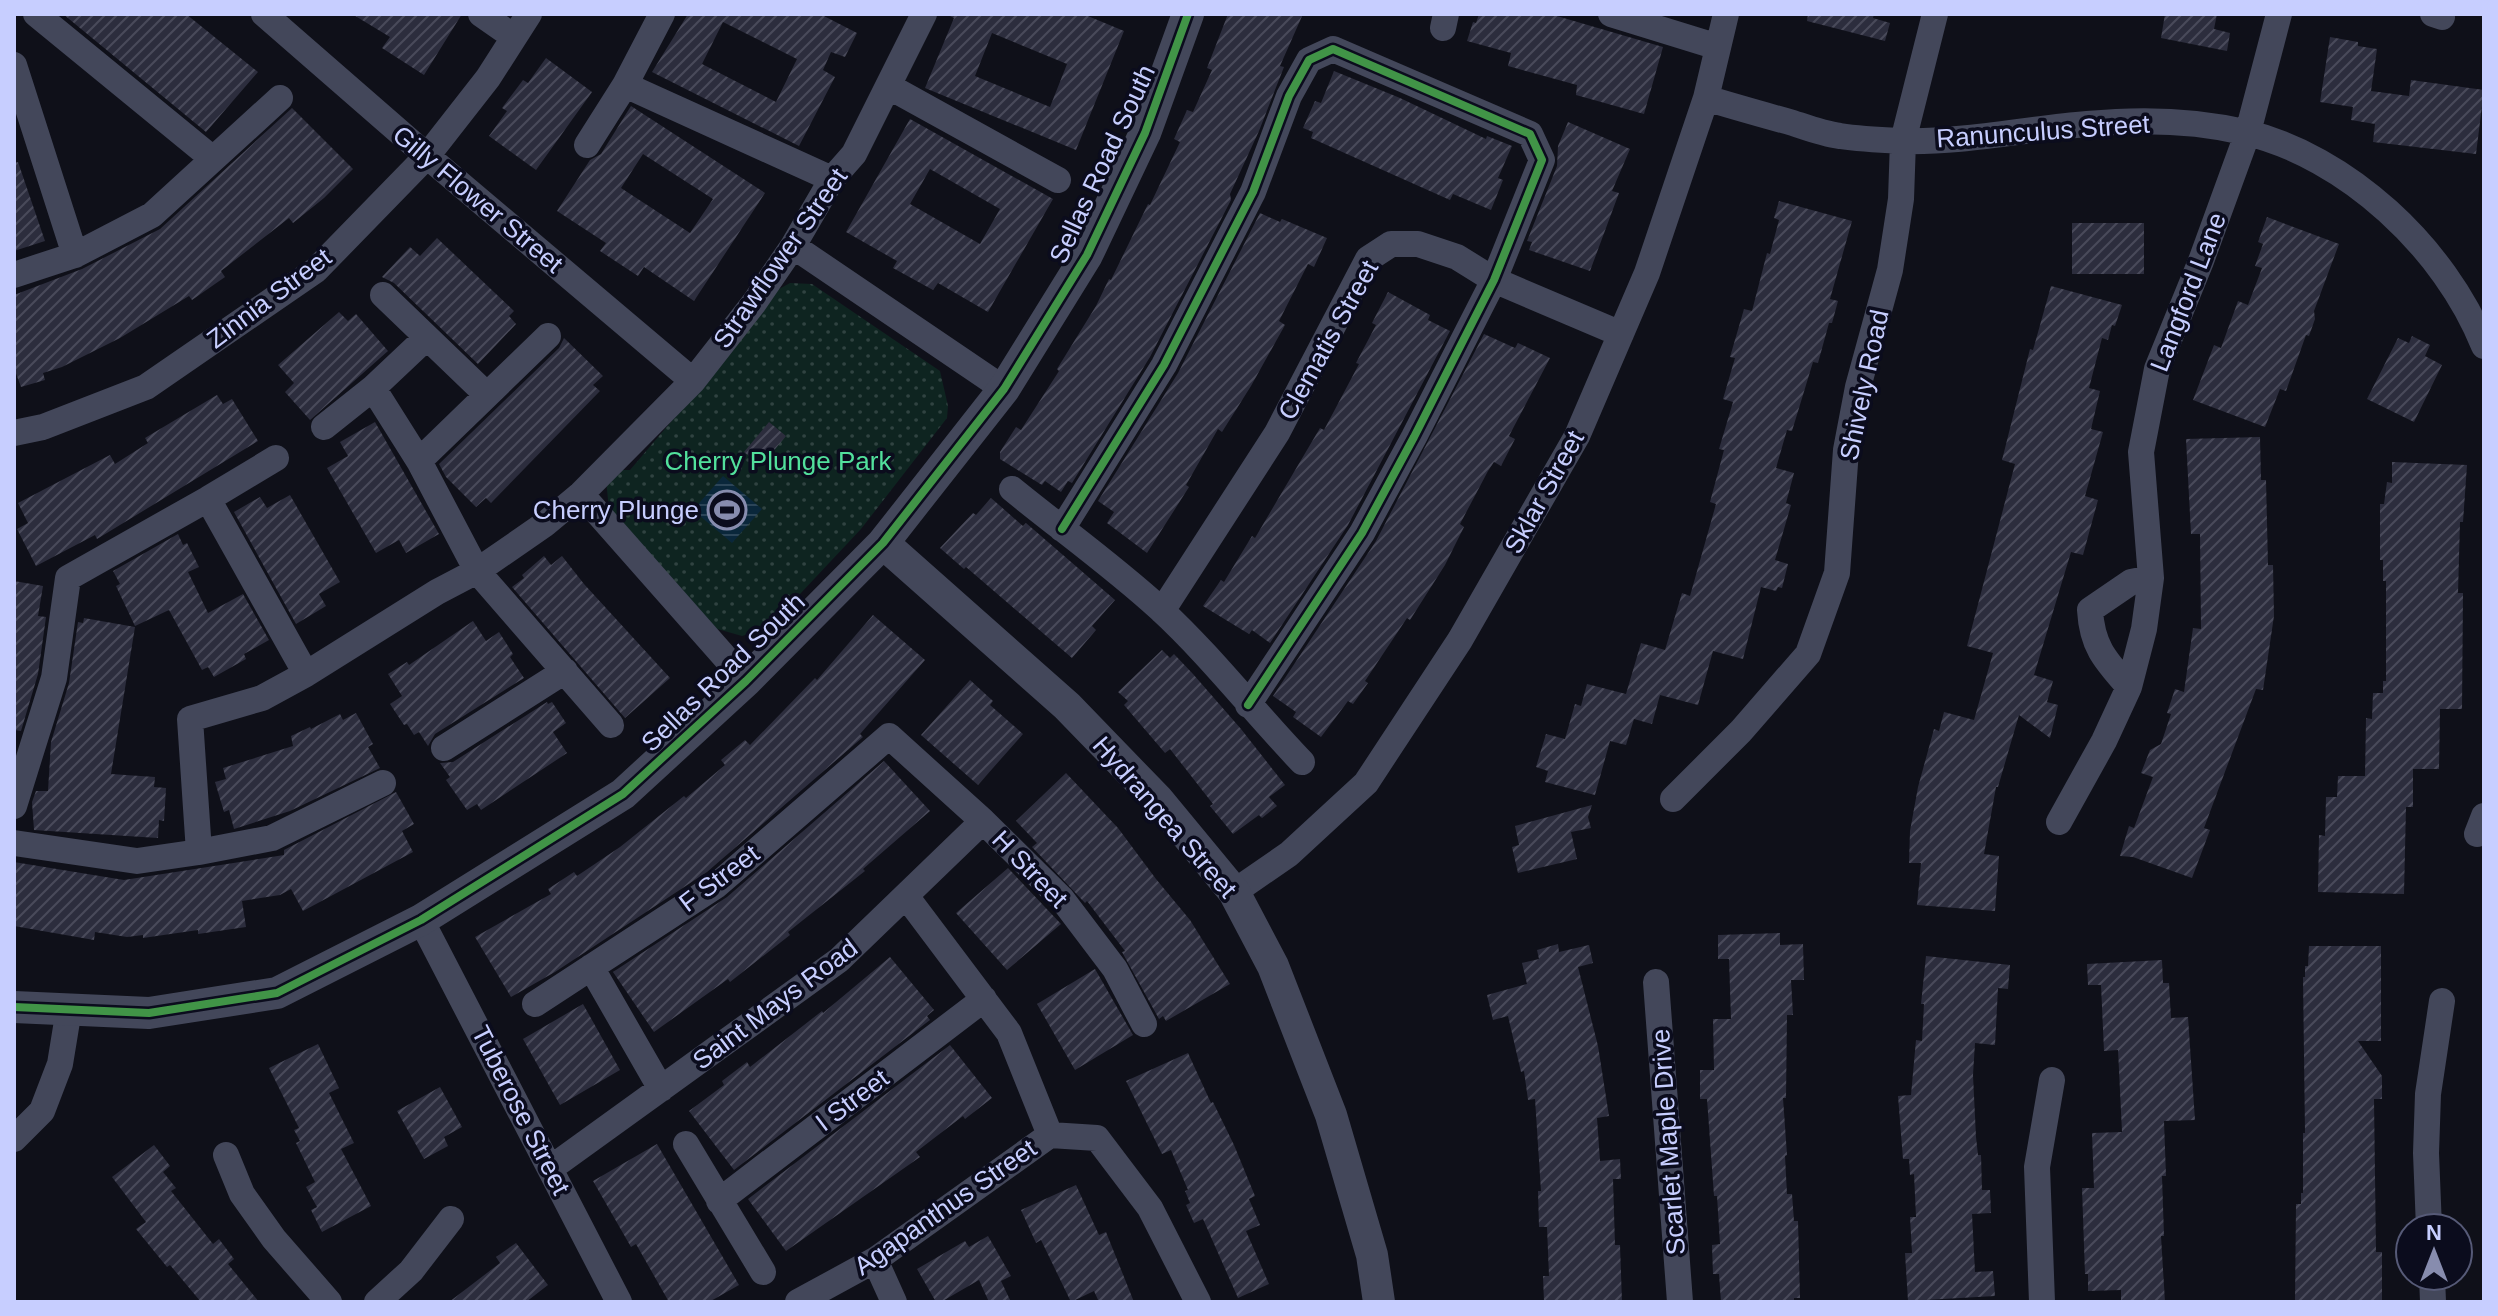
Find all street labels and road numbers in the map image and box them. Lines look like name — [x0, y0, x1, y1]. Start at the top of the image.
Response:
street label: Sellas Road South — [1043, 60, 1161, 268]
street label: Ranunculus Street — [1935, 109, 2152, 153]
street label: Gilly Flower Street — [387, 119, 570, 279]
street label: Strawflower Street — [707, 162, 854, 354]
street label: Langford Lane — [2144, 208, 2232, 376]
street label: Zinnia Street — [201, 241, 338, 354]
street label: Clematis Street — [1272, 254, 1385, 425]
street label: Shively Road — [1833, 307, 1895, 463]
street label: Sklar Street — [1498, 425, 1590, 559]
street label: Sellas Road South — [635, 586, 811, 758]
street label: Hydrangea Street — [1087, 730, 1244, 904]
street label: H Street — [986, 824, 1074, 914]
street label: F Street — [673, 838, 766, 918]
street label: Saint Mays Road — [687, 932, 863, 1076]
street label: Tuberose Street — [466, 1021, 577, 1200]
street label: Scarlet Maple Drive — [1645, 1028, 1691, 1256]
street label: I Street — [809, 1062, 895, 1137]
street label: Agapanthus Street — [848, 1133, 1042, 1281]

